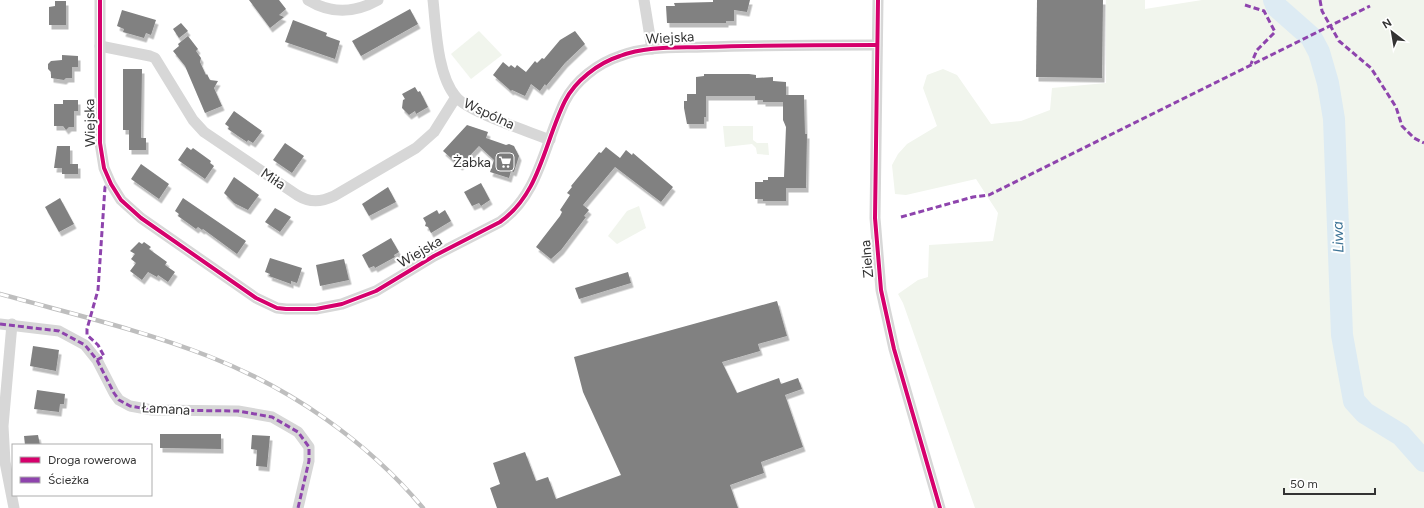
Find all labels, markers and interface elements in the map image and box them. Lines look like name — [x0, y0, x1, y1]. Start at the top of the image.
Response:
north arrow — [1372, 12, 1412, 52]
text: N — [1380, 16, 1394, 32]
street label: Wiejska — [645, 28, 695, 48]
street label: Wspólna — [461, 95, 517, 133]
street label: Wiejska — [81, 99, 99, 147]
supermarket icon: Żabka — [494, 151, 516, 173]
place label: Żabka — [453, 154, 491, 171]
street label: Miła — [257, 165, 289, 193]
water label: Liwa — [1328, 221, 1348, 253]
street label: Wiejska — [395, 233, 445, 271]
street label: Zielna — [857, 239, 877, 279]
street label: Łamana — [141, 399, 191, 419]
legend — [12, 444, 152, 496]
text: Droga rowerowa — [48, 453, 136, 467]
scale bar — [1284, 470, 1375, 496]
text: Ścieżka — [48, 473, 89, 487]
text: 50 m — [1290, 477, 1318, 491]

